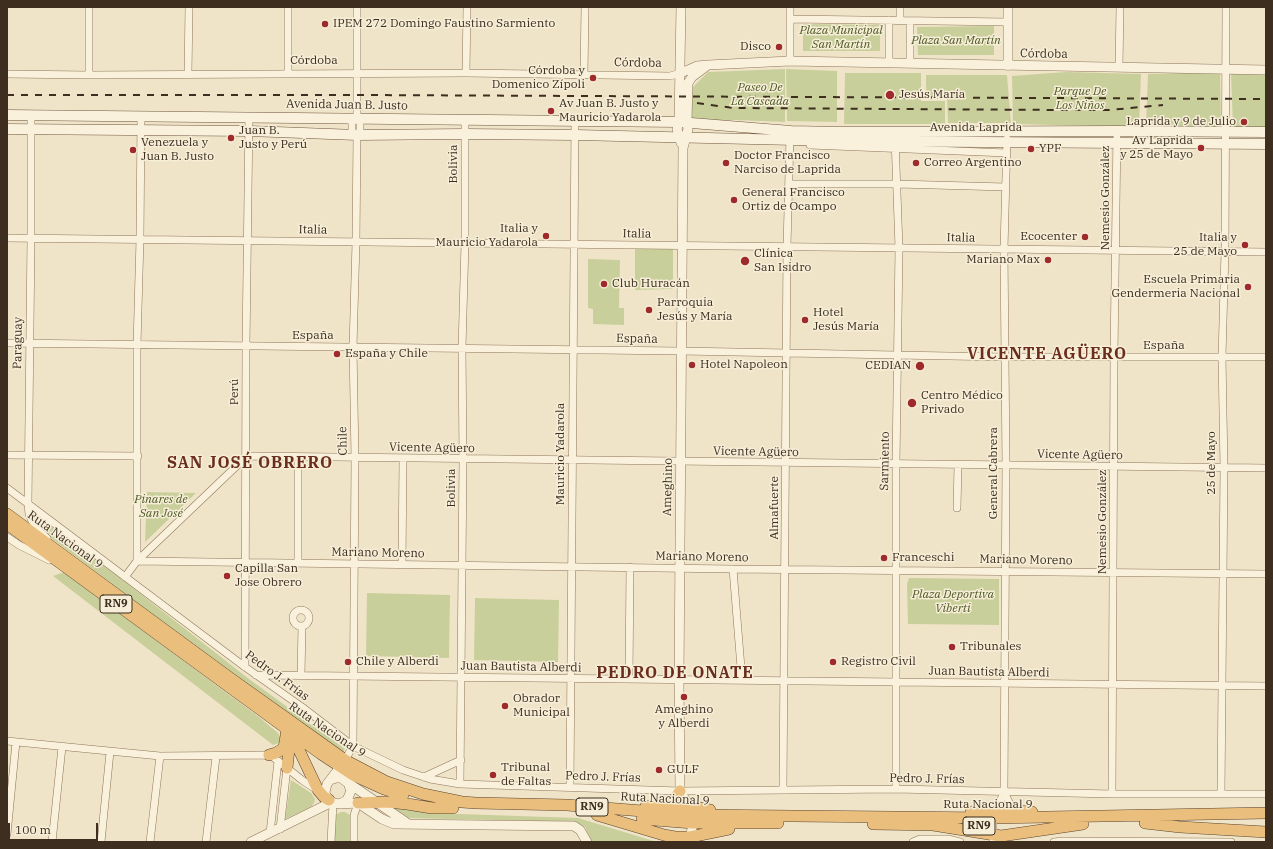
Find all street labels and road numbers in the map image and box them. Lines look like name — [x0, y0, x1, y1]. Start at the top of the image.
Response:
street label: Córdoba — [1020, 46, 1068, 62]
street label: Córdoba — [290, 54, 338, 68]
street label: Córdoba — [614, 55, 662, 71]
street label: Avenida Juan B. Justo — [286, 97, 408, 113]
street label: Avenida Laprida — [930, 121, 1022, 135]
street label: Bolivia — [447, 145, 461, 183]
street label: Nemesio González — [1099, 146, 1113, 250]
street label: Italia — [298, 223, 328, 237]
street label: Italia — [622, 227, 652, 241]
street label: Italia — [946, 231, 976, 245]
street label: Paraguay — [10, 317, 26, 369]
street label: España — [292, 329, 334, 343]
street label: España — [616, 331, 658, 347]
street label: España — [1143, 339, 1185, 353]
street label: Perú — [228, 379, 242, 405]
street label: Mauricio Yadarola — [554, 403, 568, 505]
street label: Chile — [336, 426, 350, 456]
street label: General Cabrera — [987, 427, 1001, 519]
street label: Sarmiento — [877, 431, 893, 491]
street label: 25 de Mayo — [1205, 431, 1219, 495]
street label: Vicente Agüero — [389, 440, 475, 456]
street label: Vicente Agüero — [713, 444, 799, 460]
street label: Vicente Agüero — [1037, 447, 1123, 463]
street label: Ameghino — [660, 458, 676, 516]
street label: Bolivia — [445, 469, 459, 507]
street label: Nemesio González — [1096, 470, 1110, 574]
street label: Almafuerte — [768, 476, 782, 540]
street label: Ruta Nacional 9 — [25, 508, 105, 572]
street label: Mariano Moreno — [331, 545, 425, 561]
street label: Mariano Moreno — [655, 549, 749, 565]
street label: Mariano Moreno — [979, 552, 1073, 568]
road number: RN9 — [100, 595, 132, 613]
street label: Pedro J. Frías — [242, 648, 312, 704]
street label: Juan Bautista Alberdi — [460, 659, 582, 675]
street label: Juan Bautista Alberdi — [928, 664, 1050, 680]
street label: Ruta Nacional 9 — [286, 699, 368, 761]
street label: Pedro J. Frías — [565, 768, 641, 786]
street label: Pedro J. Frías — [889, 771, 965, 787]
street label: Ruta Nacional 9 — [620, 789, 710, 809]
road number: RN9 — [576, 798, 608, 816]
street label: Ruta Nacional 9 — [943, 798, 1033, 812]
road number: RN9 — [963, 817, 995, 835]

